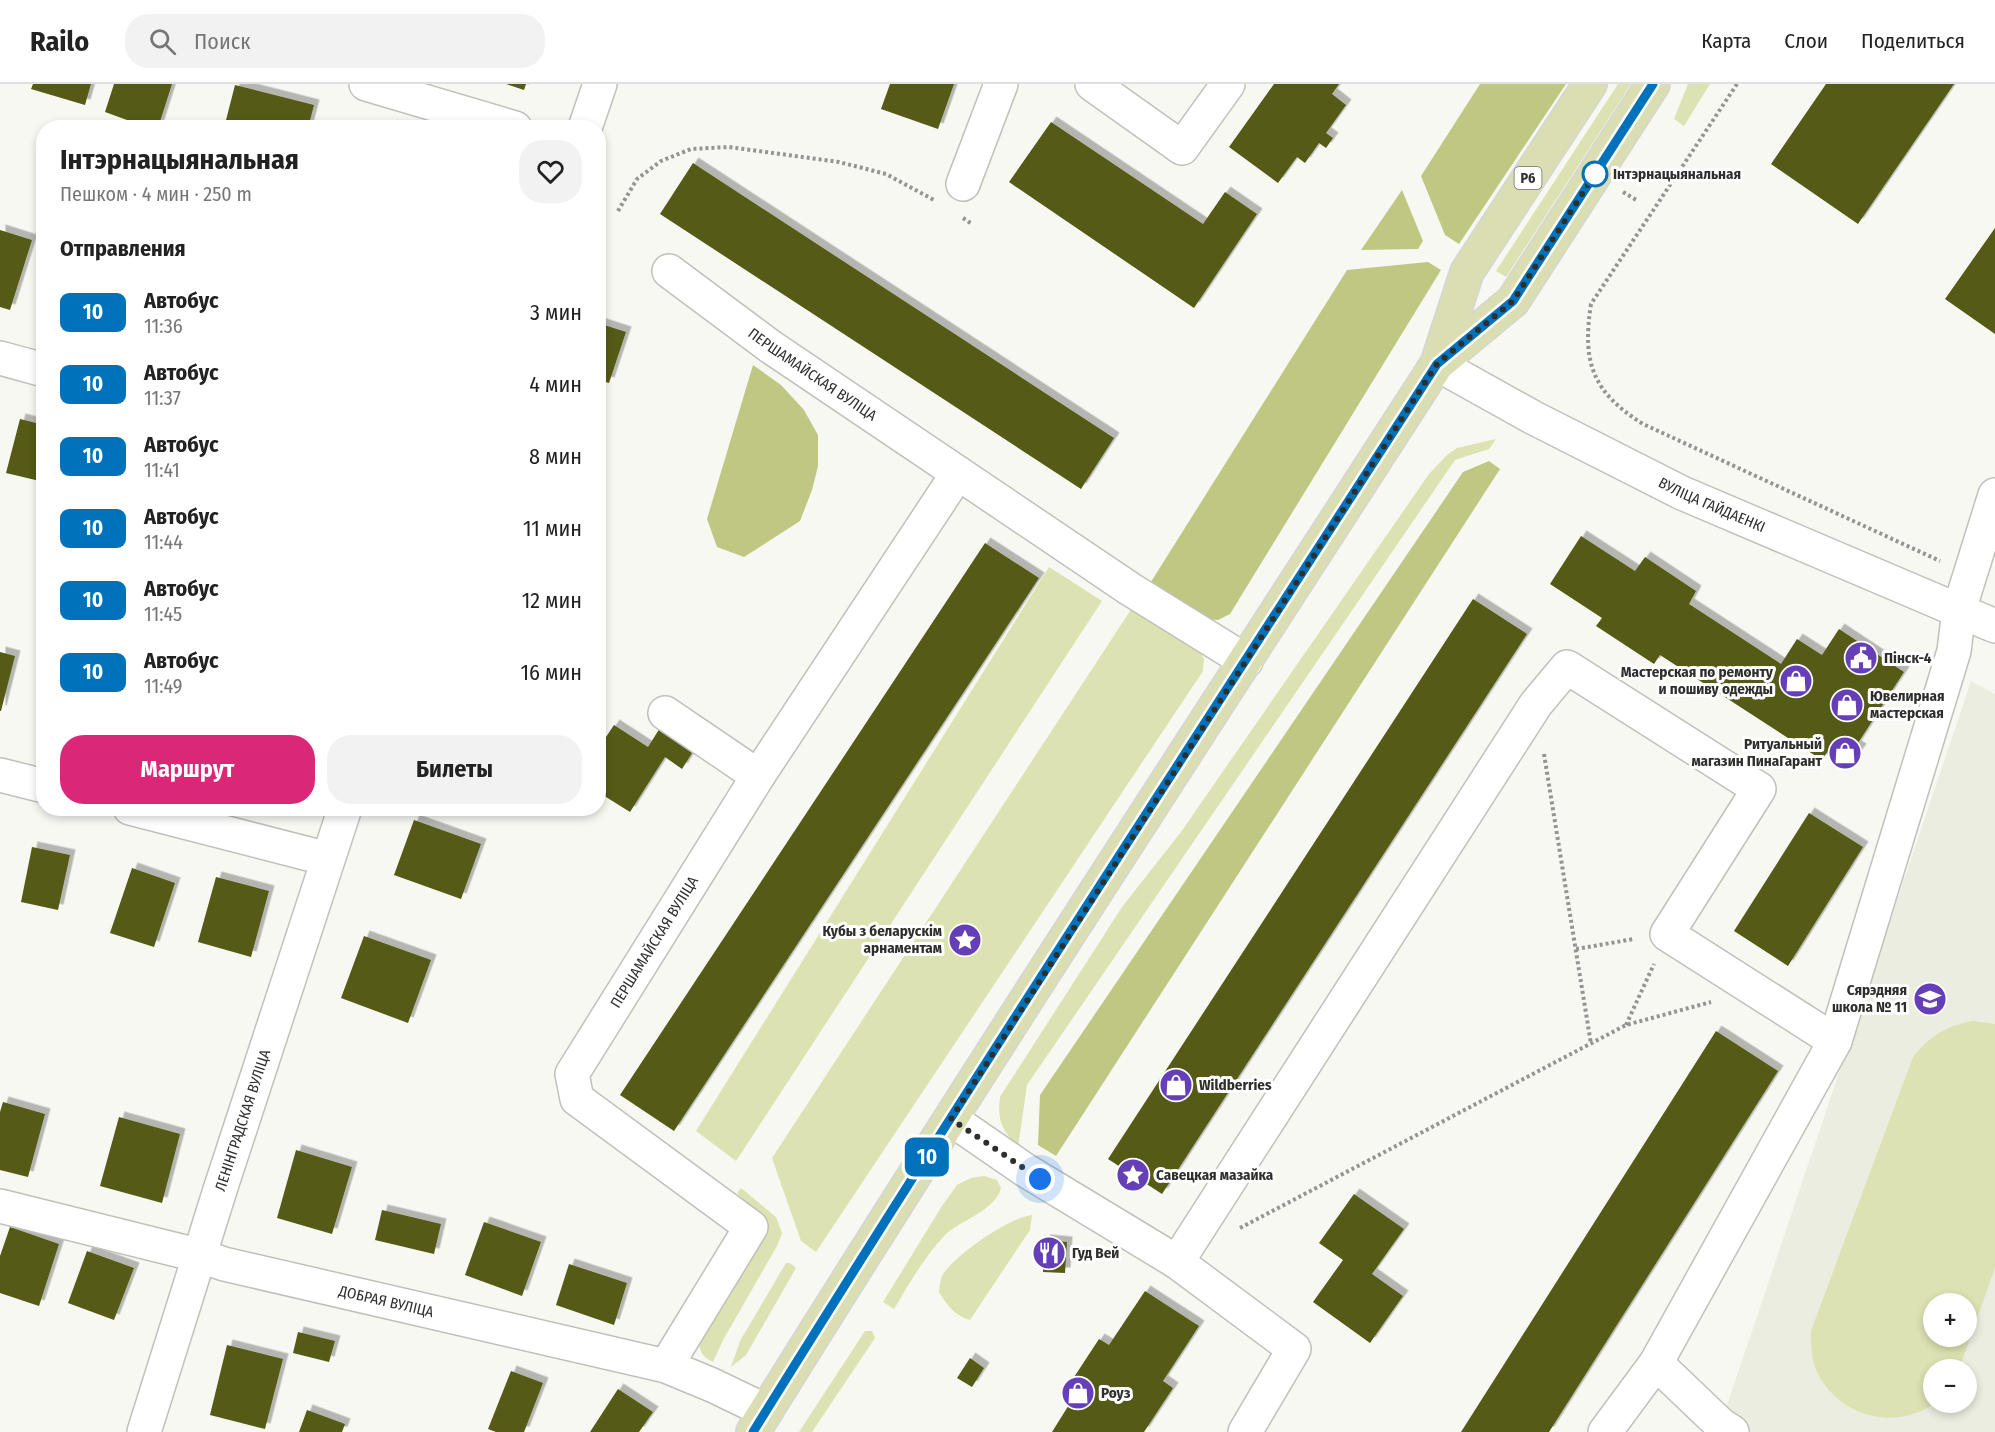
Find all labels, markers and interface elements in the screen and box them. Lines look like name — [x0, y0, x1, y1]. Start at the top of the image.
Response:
search box — [125, 14, 545, 68]
text: Railo — [30, 25, 89, 58]
icon: search — [146, 25, 179, 58]
text: Поиск — [194, 28, 250, 55]
text: Карта — [1701, 28, 1751, 54]
text: Слои — [1784, 28, 1828, 54]
text: Поделиться — [1861, 28, 1965, 54]
button: heart — [519, 140, 582, 203]
text: Інтэрнацыянальная — [60, 143, 299, 176]
marker: Інтэрнацыянальная — [1582, 161, 1608, 187]
place label: Інтэрнацыянальная — [1613, 165, 1741, 183]
road number: Р6 — [1514, 167, 1541, 189]
text: Пешком · 4 мин · 250 m — [60, 182, 252, 206]
text: Отправления — [60, 235, 186, 262]
text: Автобус — [144, 287, 219, 314]
text: 10 — [83, 299, 103, 325]
text: 3 мин — [530, 299, 582, 326]
text: 11:36 — [144, 314, 183, 338]
street label: ПЕРШАМАЙСКАЯ ВУЛІЦА — [745, 324, 880, 425]
text: Автобус — [144, 359, 219, 386]
text: 10 — [83, 371, 103, 397]
text: 4 мин — [529, 371, 582, 398]
text: 11:37 — [144, 386, 181, 410]
text: Автобус — [144, 431, 219, 458]
text: 10 — [83, 443, 103, 469]
text: 8 мин — [529, 443, 582, 470]
text: 11:41 — [144, 458, 180, 482]
street label: ВУЛІЦА ГАЙДАЕНКІ — [1655, 474, 1768, 536]
text: Автобус — [144, 503, 219, 530]
text: 10 — [83, 515, 103, 541]
text: 11 мин — [523, 515, 582, 542]
text: 11:44 — [144, 530, 183, 554]
text: Автобус — [144, 575, 219, 602]
text: 10 — [83, 587, 103, 613]
text: 12 мин — [522, 587, 582, 614]
text: 11:45 — [144, 602, 182, 626]
public building icon: Пінск-4 — [1843, 640, 1879, 676]
text: Автобус — [144, 647, 219, 674]
place label: Пінск-4 — [1884, 649, 1932, 667]
text: 10 — [83, 659, 103, 685]
text: 16 мин — [520, 659, 582, 686]
place label: Мастерская по ремонту и пошиву одежды — [1621, 663, 1774, 698]
shop icon: Мастерская по ремонту и пошиву одежды — [1778, 663, 1814, 699]
text: 11:49 — [144, 674, 183, 698]
shop icon: Ювелирная мастерская — [1829, 687, 1865, 723]
place label: Ювелирная мастерская — [1870, 687, 1945, 722]
button: Маршрут — [60, 735, 315, 804]
button: Билеты — [327, 735, 582, 804]
place label: Ритуальный магазин ПинаГарант — [1691, 735, 1823, 770]
shop icon: Ритуальный магазин ПинаГарант — [1827, 735, 1863, 771]
street label: ПЕРШАМАЙСКАЯ ВУЛІЦА — [607, 873, 702, 1011]
place label: Кубы з беларускім арнаментам — [822, 922, 942, 957]
place icon: Кубы з беларускім арнаментам — [947, 922, 983, 958]
place label: Сярэдняя школа № 11 — [1832, 981, 1907, 1016]
school or university icon: Сярэдняя школа № 11 — [1912, 981, 1948, 1017]
street label: ЛЕНІНГРАДСКАЯ ВУЛІЦА — [211, 1047, 274, 1193]
shop icon: Wildberries — [1158, 1067, 1194, 1103]
place label: Wildberries — [1199, 1076, 1272, 1094]
line badge: 10 — [900, 1138, 954, 1176]
text: 10 — [917, 1144, 937, 1170]
place icon: Савецкая мазайка — [1115, 1157, 1151, 1193]
your location — [1025, 1164, 1055, 1194]
place label: Савецкая мазайка — [1156, 1166, 1274, 1184]
restaurant icon: Гуд Вей — [1031, 1235, 1067, 1271]
place label: Гуд Вей — [1072, 1244, 1119, 1262]
street label: ДОБРАЯ ВУЛІЦА — [336, 1282, 436, 1321]
map controls — [1923, 1293, 1977, 1413]
button: + — [1923, 1293, 1977, 1347]
button: − — [1923, 1359, 1977, 1413]
shop icon: Роуз — [1060, 1375, 1096, 1411]
place label: Роуз — [1101, 1384, 1131, 1402]

